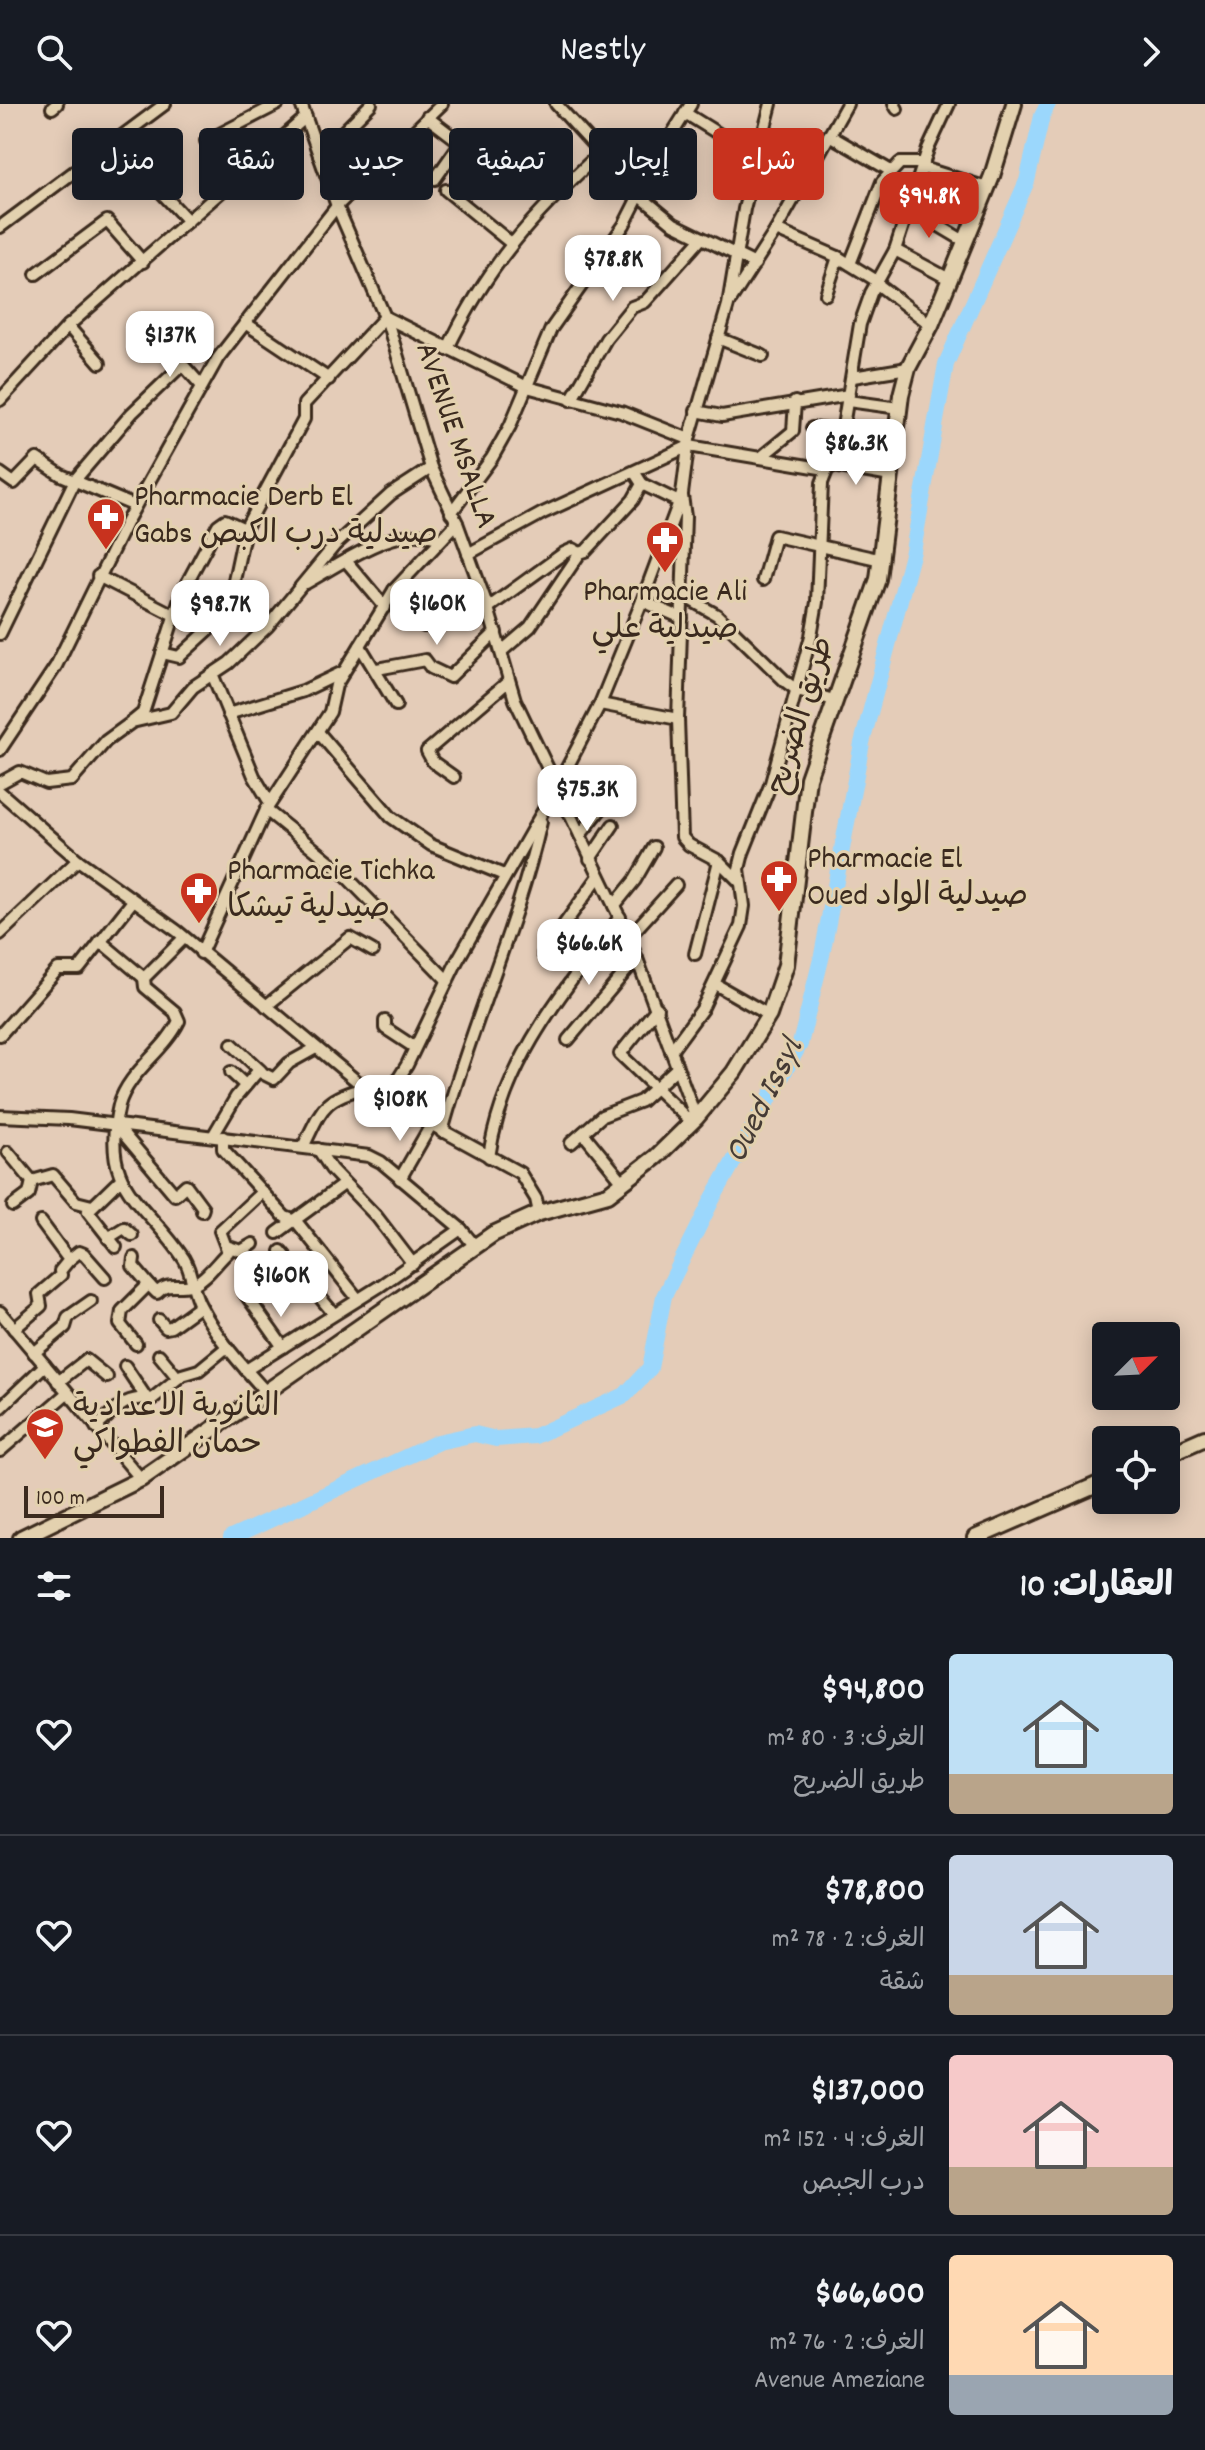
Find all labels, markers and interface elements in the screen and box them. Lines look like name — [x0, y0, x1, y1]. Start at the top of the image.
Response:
text: Nestly — [560, 26, 645, 78]
icon: search — [32, 30, 76, 74]
icon: forward — [1129, 30, 1173, 74]
chip: منزل — [72, 128, 183, 200]
chip: شقة — [199, 128, 304, 200]
chip: جديد — [320, 128, 433, 200]
chip: تصفية — [449, 128, 573, 200]
chip: إيجار — [589, 128, 697, 200]
chip: شراء — [713, 128, 824, 200]
pin: $94.8K — [864, 172, 994, 240]
text: $94.8K — [898, 179, 960, 216]
pin: $78.8K — [548, 235, 678, 303]
text: $78.8K — [583, 242, 643, 279]
pin: $137K — [114, 311, 226, 379]
text: $137K — [144, 318, 196, 355]
street label: AVENUE MSALLA — [401, 337, 507, 535]
pin: $86.3K — [791, 419, 921, 487]
text: $86.3K — [824, 426, 888, 463]
place label: Pharmacie Derb El Gabs صيدلية درب الكبص — [134, 476, 438, 559]
pharmacy icon: Pharmacie Derb El Gabs صيدلية درب الكبص — [85, 496, 127, 551]
pharmacy icon: Pharmacie Ali صيدلية علي — [644, 519, 686, 574]
place label: Pharmacie Ali صيدلية علي — [583, 571, 747, 654]
pin: $160K — [381, 579, 493, 647]
pin: $98.7K — [155, 580, 285, 648]
text: $160K — [408, 586, 466, 623]
text: $98.7K — [189, 587, 251, 624]
street label: طريق الضريح — [757, 632, 849, 800]
pin: $75.3K — [522, 765, 652, 833]
text: $75.3K — [555, 772, 619, 809]
place label: Pharmacie El Oued صيدلية الواد — [807, 838, 1028, 921]
place label: Pharmacie Tichka صيدلية تيشكا — [227, 850, 435, 933]
pharmacy icon: Pharmacie El Oued صيدلية الواد — [758, 858, 800, 913]
pharmacy icon: Pharmacie Tichka صيدلية تيشكا — [178, 870, 220, 925]
pin: $66.6K — [524, 919, 654, 987]
text: $66.6K — [555, 926, 623, 963]
water label: Oued Issyl — [714, 1029, 820, 1173]
pin: $108K — [344, 1075, 456, 1143]
text: $108K — [372, 1082, 428, 1119]
pin: $160K — [225, 1251, 337, 1319]
text: $160K — [252, 1258, 310, 1295]
north arrow — [1092, 1322, 1180, 1410]
map controls — [1092, 1322, 1180, 1514]
place label: الثانوية الاعدادية حمان الفطواكي — [73, 1386, 280, 1469]
school or university icon: الثانوية الاعدادية حمان الفطواكي — [24, 1406, 66, 1461]
button: locate — [1092, 1426, 1180, 1514]
scale bar — [24, 1482, 164, 1518]
text: 100 m — [36, 1484, 85, 1515]
icon: filters — [32, 1564, 76, 1608]
text: العقارات: 10 — [1020, 1564, 1173, 1613]
text: $94,800 — [821, 1667, 925, 1716]
icon: home — [1013, 1686, 1109, 1782]
icon: heart — [32, 1712, 76, 1756]
text: الغرف: 3 · 80 m² — [767, 1721, 925, 1758]
text: طريق الضريح — [793, 1764, 925, 1801]
text: $78,800 — [824, 1868, 925, 1917]
icon: home — [1013, 1887, 1109, 1983]
icon: heart — [32, 1913, 76, 1957]
text: الغرف: 2 · 78 m² — [772, 1922, 925, 1959]
text: شقة — [880, 1965, 925, 2002]
text: $137,000 — [810, 2068, 925, 2117]
icon: home — [1013, 2087, 1109, 2183]
icon: heart — [32, 2113, 76, 2157]
text: الغرف: 4 · 152 m² — [764, 2122, 925, 2159]
text: درب الجبص — [802, 2165, 925, 2202]
text: $66,600 — [814, 2271, 925, 2320]
icon: home — [1013, 2287, 1109, 2383]
icon: heart — [32, 2313, 76, 2357]
text: الغرف: 2 · 76 m² — [770, 2325, 925, 2362]
text: Avenue Ameziane — [754, 2363, 925, 2400]

